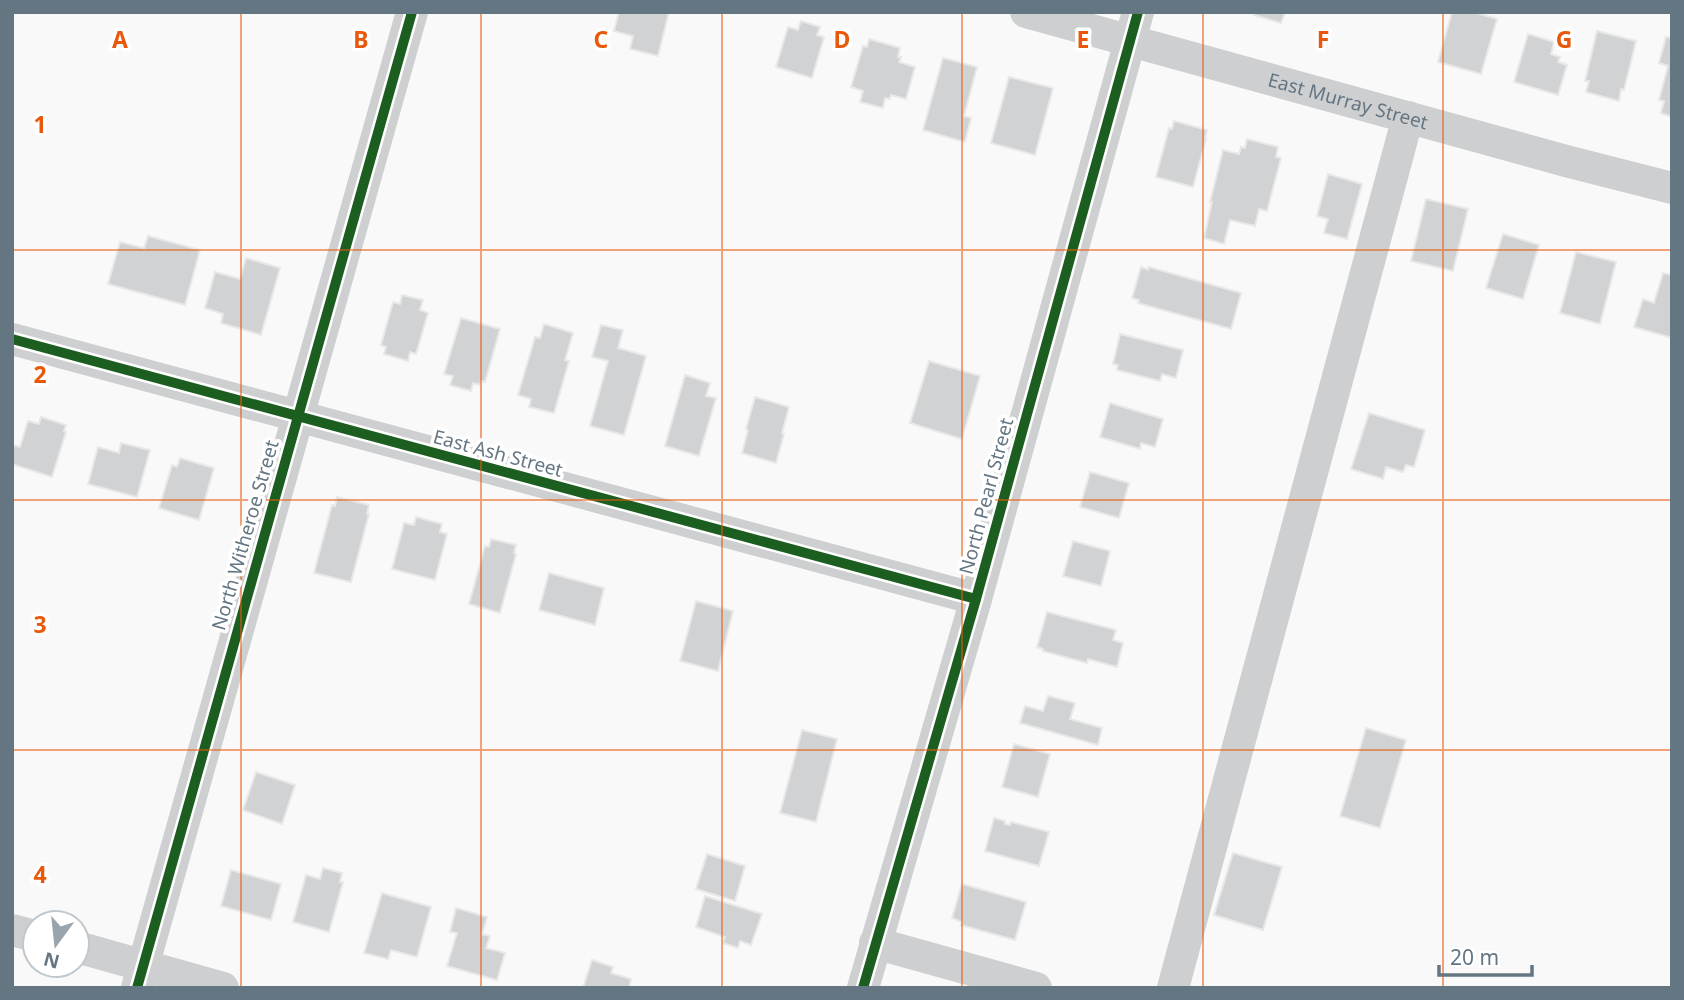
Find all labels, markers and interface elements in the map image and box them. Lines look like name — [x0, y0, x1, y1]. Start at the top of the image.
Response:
text: A — [112, 23, 128, 55]
text: B — [353, 23, 369, 55]
text: C — [594, 23, 609, 55]
text: D — [834, 23, 850, 55]
text: E — [1077, 23, 1089, 55]
text: F — [1317, 23, 1329, 55]
text: G — [1556, 23, 1572, 55]
street label: East Murray Street — [1265, 66, 1431, 135]
text: 1 — [33, 108, 47, 140]
text: 2 — [33, 358, 47, 390]
street label: North Pearl Street — [953, 415, 1019, 577]
street label: East Ash Street — [430, 423, 566, 483]
street label: North Witheroe Street — [205, 437, 285, 633]
text: 3 — [33, 608, 47, 640]
text: 4 — [33, 858, 47, 890]
north arrow — [21, 909, 91, 979]
scale bar — [1439, 934, 1532, 978]
text: 20 m — [1450, 943, 1499, 971]
text: N — [41, 946, 62, 975]

